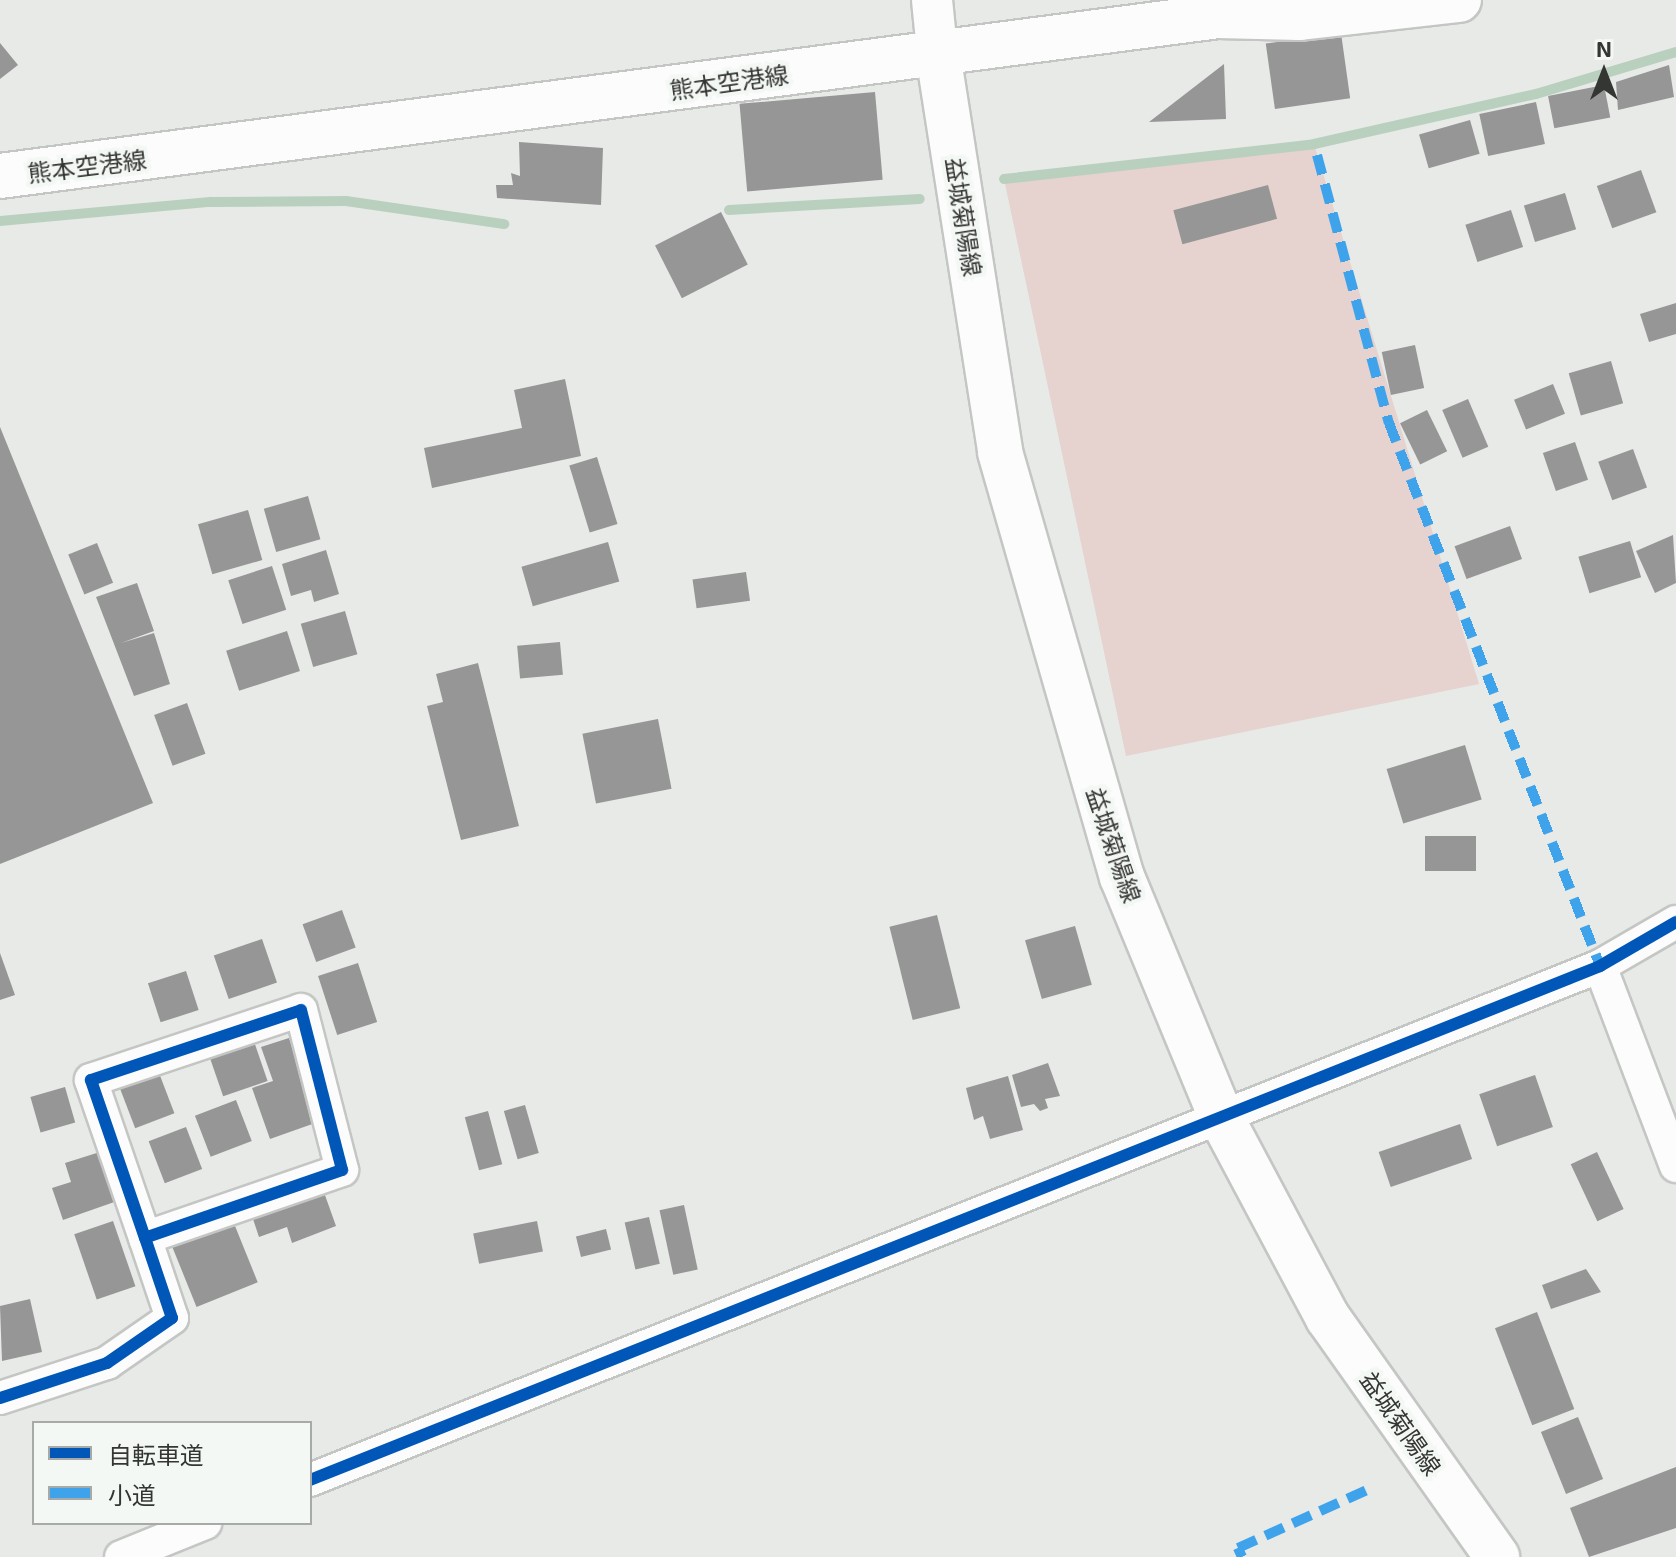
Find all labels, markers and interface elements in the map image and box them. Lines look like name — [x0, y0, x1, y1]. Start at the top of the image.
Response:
north arrow — [1564, 32, 1644, 112]
text: N — [1596, 35, 1612, 61]
street label: 熊本空港線 — [668, 59, 790, 105]
street label: 熊本空港線 — [26, 144, 148, 188]
street label: 益城菊陽線 — [940, 155, 988, 279]
street label: 益城菊陽線 — [1081, 784, 1147, 906]
street label: 益城菊陽線 — [1355, 1366, 1447, 1480]
legend — [32, 1421, 312, 1525]
text: 自転車道 — [108, 1440, 204, 1469]
text: 小道 — [108, 1480, 156, 1509]

